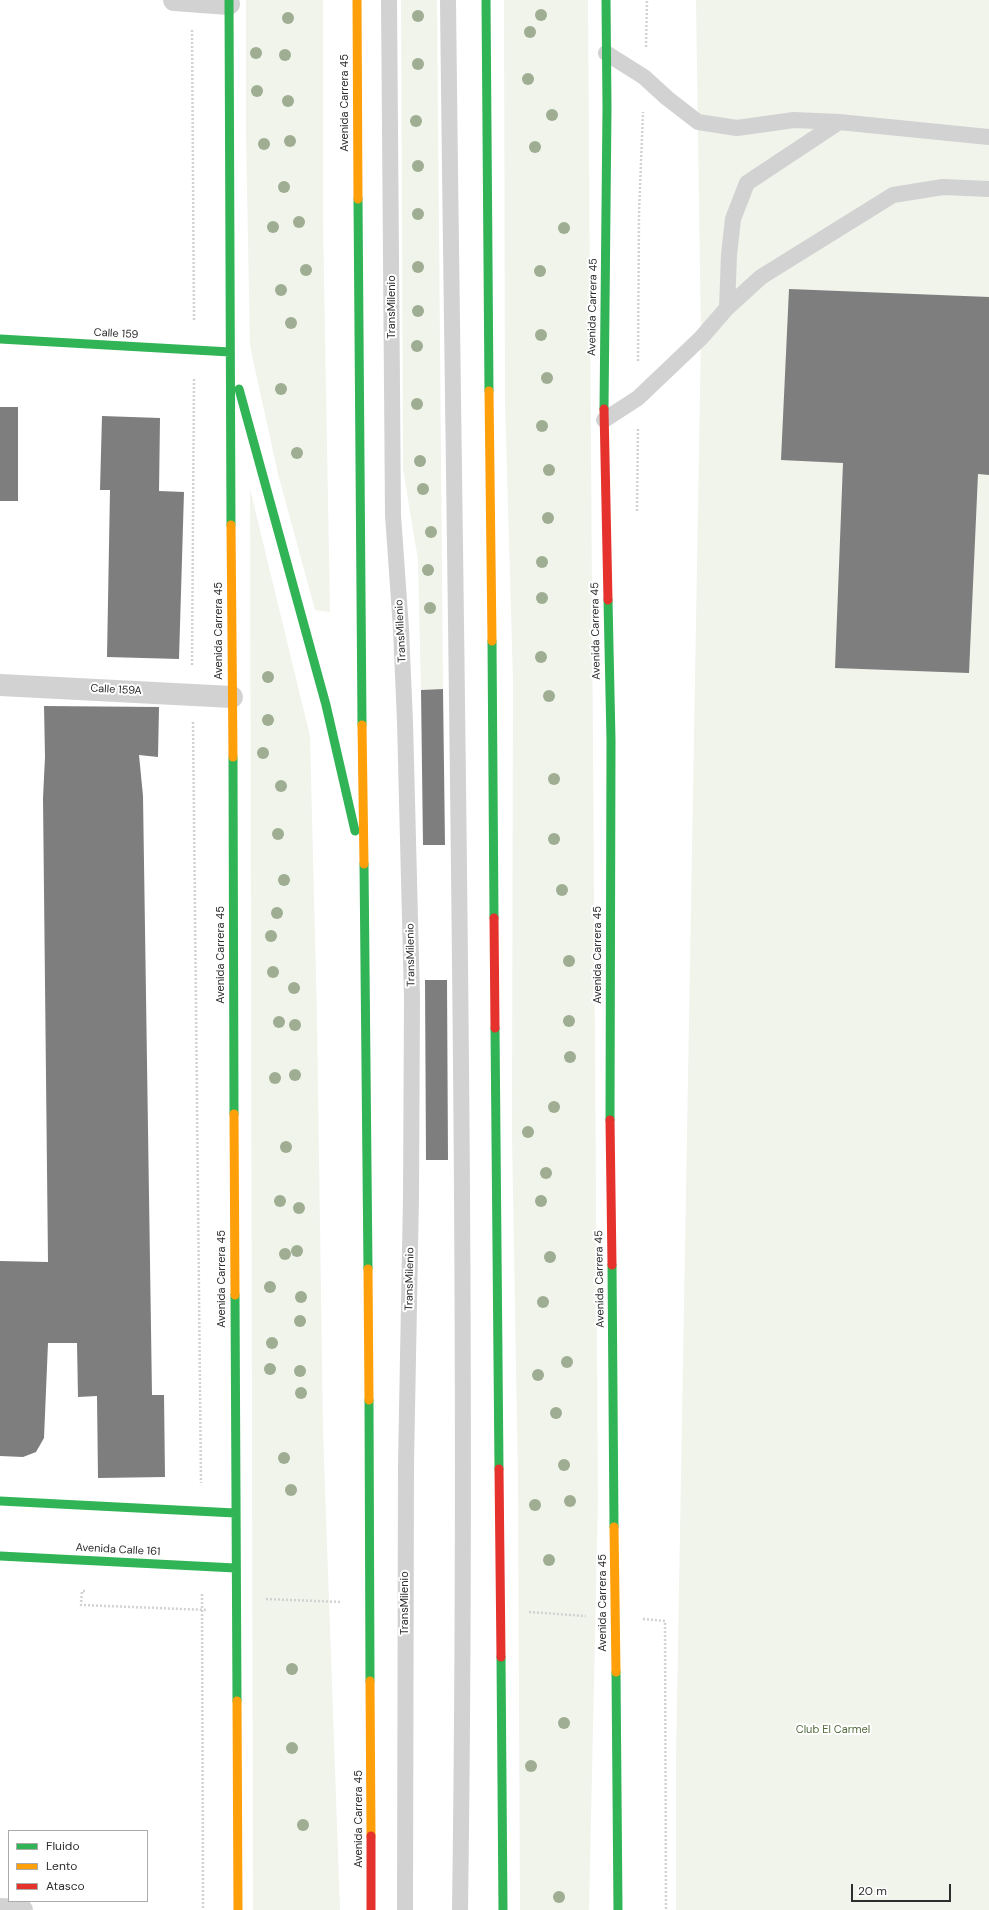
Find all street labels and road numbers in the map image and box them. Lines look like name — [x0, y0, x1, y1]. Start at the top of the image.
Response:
street label: Avenida Carrera 45 — [338, 54, 352, 152]
street label: Avenida Carrera 45 — [586, 258, 600, 356]
street label: TransMilenio — [385, 275, 399, 339]
street label: Calle 159 — [93, 326, 139, 342]
street label: Avenida Carrera 45 — [212, 582, 226, 680]
street label: Avenida Carrera 45 — [589, 582, 603, 680]
street label: TransMilenio — [393, 599, 409, 663]
street label: Calle 159A — [90, 682, 142, 698]
street label: Avenida Carrera 45 — [214, 906, 228, 1004]
street label: Avenida Carrera 45 — [591, 906, 605, 1004]
street label: TransMilenio — [404, 923, 418, 987]
street label: Avenida Carrera 45 — [215, 1230, 229, 1328]
street label: Avenida Carrera 45 — [593, 1230, 607, 1328]
street label: TransMilenio — [403, 1247, 417, 1311]
street label: Avenida Calle 161 — [75, 1541, 161, 1559]
street label: Avenida Carrera 45 — [596, 1554, 610, 1652]
street label: TransMilenio — [398, 1571, 412, 1635]
street label: Avenida Carrera 45 — [352, 1770, 366, 1868]

